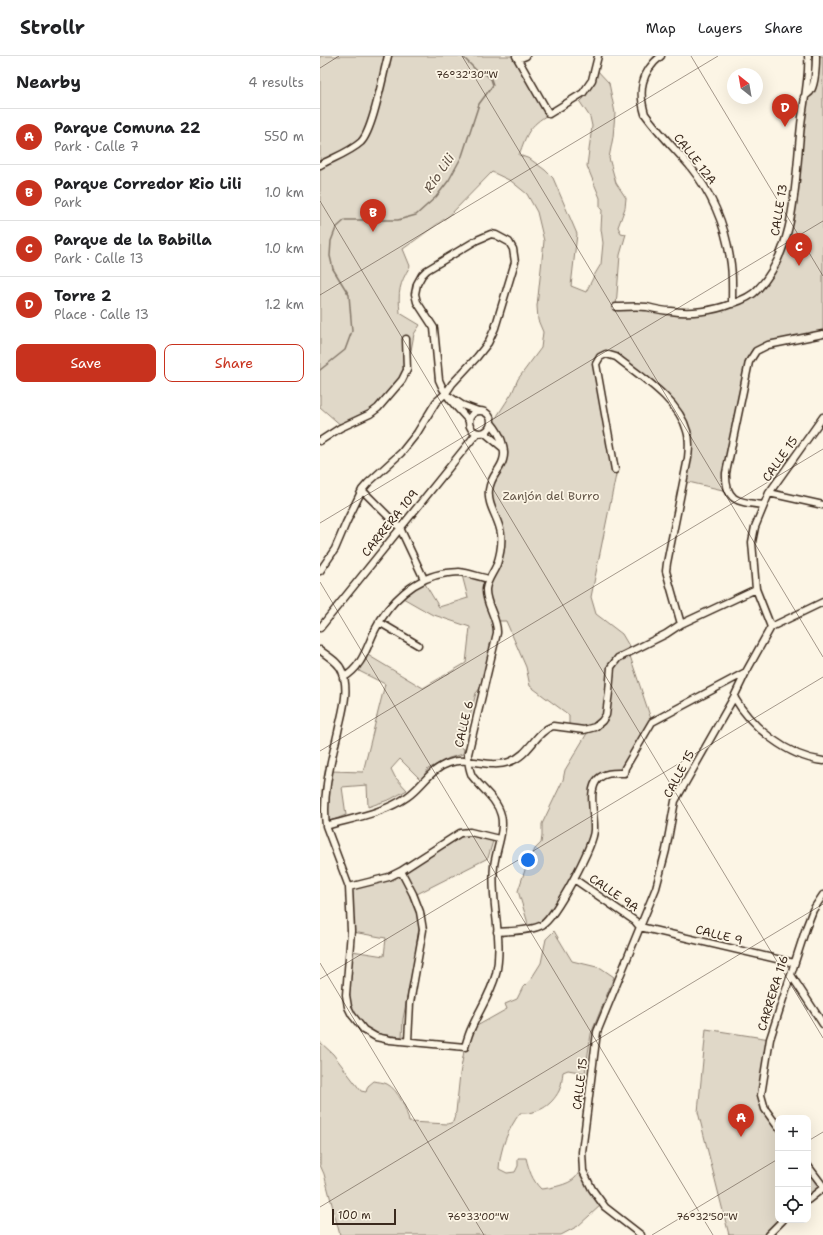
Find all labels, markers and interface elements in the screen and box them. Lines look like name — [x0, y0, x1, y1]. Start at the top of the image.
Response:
text: Strollr — [20, 15, 85, 40]
text: Map — [646, 19, 676, 37]
text: Layers — [698, 19, 742, 37]
text: Share — [764, 19, 803, 37]
text: 76°32'30"W — [436, 68, 498, 81]
north arrow — [727, 68, 763, 104]
text: Nearby — [16, 71, 81, 93]
text: 4 results — [248, 74, 304, 91]
pin: D — [772, 94, 798, 127]
text: Parque Comuna 22 — [54, 118, 201, 138]
text: A — [24, 128, 34, 145]
text: 550 m — [264, 128, 304, 145]
street label: CALLE 12A — [670, 130, 720, 188]
text: Park · Calle 7 — [54, 138, 139, 155]
water label: Río Lili — [420, 150, 458, 196]
text: Parque Corredor Rio Lili — [54, 174, 242, 194]
street label: CALLE 13 — [767, 183, 791, 237]
text: B — [25, 184, 33, 201]
text: 1.0 km — [265, 184, 304, 201]
text: Park — [54, 194, 82, 211]
pin: B — [360, 199, 386, 232]
text: Parque de la Babilla — [54, 230, 212, 250]
pin: C — [786, 233, 812, 266]
text: C — [25, 240, 33, 257]
text: 1.0 km — [265, 240, 304, 257]
text: Park · Calle 13 — [54, 250, 144, 267]
text: Torre 2 — [54, 286, 112, 306]
text: D — [24, 296, 34, 313]
text: 1.2 km — [265, 296, 304, 313]
text: Place · Calle 13 — [54, 306, 149, 323]
button: Save — [16, 344, 156, 382]
button: Share — [164, 344, 304, 382]
street label: CALLE 15 — [759, 433, 801, 485]
street label: CARRERA 109 — [358, 486, 422, 560]
park label: Zanjón del Burro — [503, 488, 599, 504]
street label: CALLE 6 — [451, 699, 477, 749]
street label: CALLE 15 — [660, 747, 698, 801]
your location — [518, 850, 538, 870]
street label: CALLE 9A — [586, 870, 642, 916]
street label: CALLE 9 — [694, 921, 744, 949]
street label: CARRERA 116 — [754, 953, 792, 1033]
street label: CALLE 15 — [569, 1057, 591, 1111]
pin: A — [728, 1104, 754, 1137]
map controls — [775, 1115, 811, 1223]
button: + — [775, 1115, 811, 1151]
button: − — [775, 1151, 811, 1187]
button: locate — [775, 1187, 811, 1223]
scale bar — [332, 1207, 396, 1226]
text: 100 m — [338, 1208, 371, 1223]
text: 76°33'00"W — [447, 1210, 509, 1223]
text: 76°32'50"W — [676, 1210, 738, 1223]

